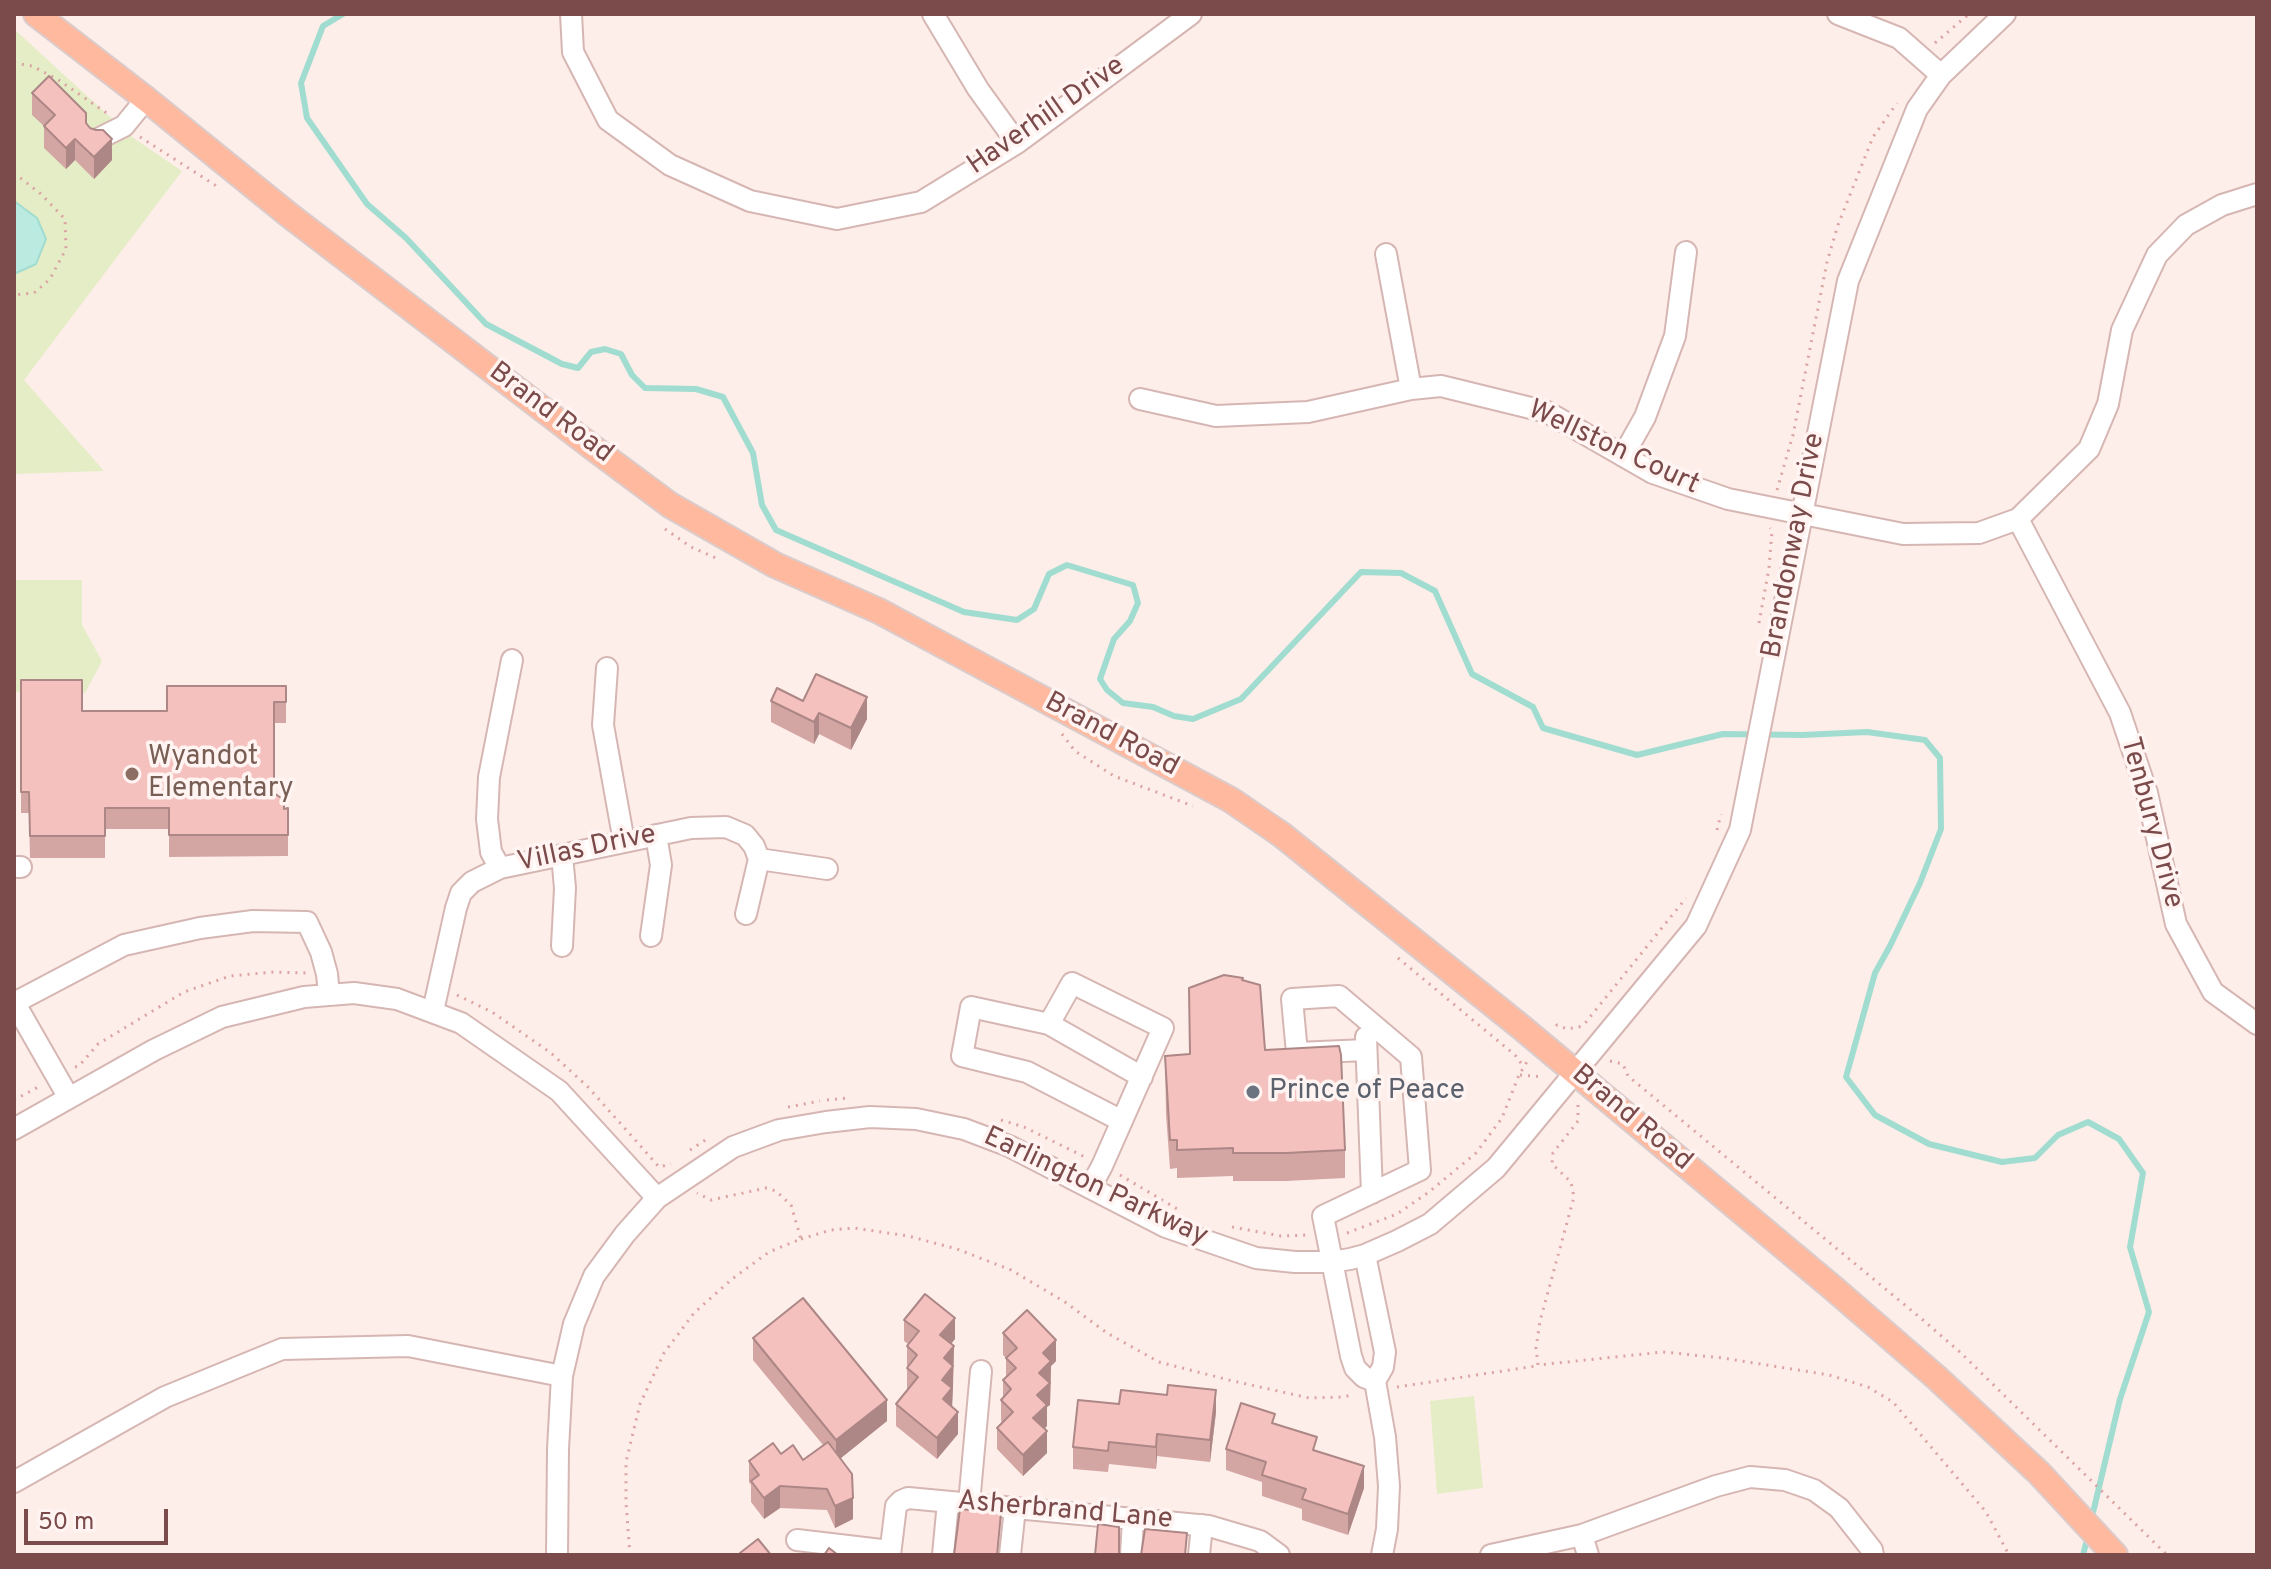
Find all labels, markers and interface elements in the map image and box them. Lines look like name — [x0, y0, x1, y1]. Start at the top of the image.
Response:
street label: Haverhill Drive — [962, 50, 1132, 184]
street label: Brand Road — [481, 356, 619, 472]
street label: Wellston Court — [1522, 395, 1704, 503]
street label: Brandonway Drive — [1757, 430, 1833, 662]
street label: Brand Road — [1038, 687, 1184, 785]
street label: Tenbury Drive — [2111, 734, 2189, 912]
place label: Wyandot Elementary — [148, 741, 294, 807]
marker: Wyandot Elementary — [123, 765, 141, 783]
street label: Villas Drive — [515, 819, 659, 881]
street label: Brand Road — [1564, 1059, 1698, 1179]
place label: Prince of Peace — [1269, 1075, 1465, 1109]
marker: Prince of Peace — [1244, 1083, 1262, 1101]
street label: Earlington Parkway — [978, 1121, 1212, 1255]
street label: Asherbrand Lane — [956, 1486, 1174, 1538]
scale bar — [28, 1493, 172, 1543]
text: 50 m — [38, 1508, 94, 1538]

